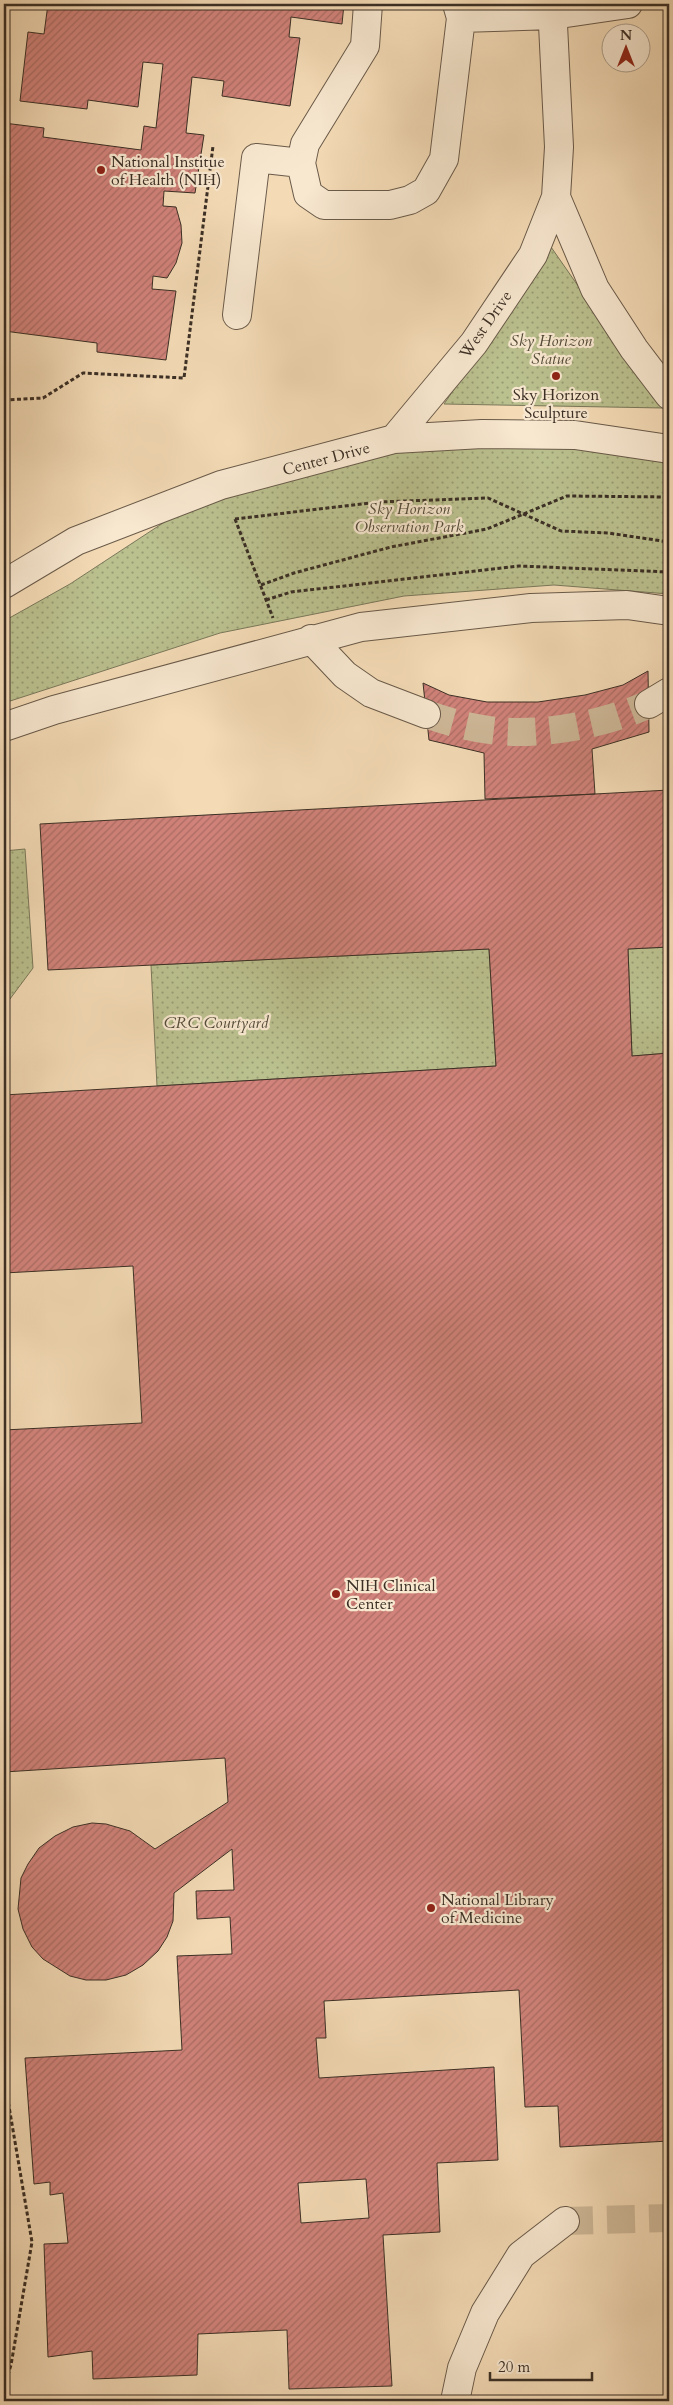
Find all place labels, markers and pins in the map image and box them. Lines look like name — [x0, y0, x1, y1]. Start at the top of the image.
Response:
place label: National Institue of Health (NIH) — [111, 151, 225, 191]
marker: National Institue of Health (NIH) — [95, 164, 107, 176]
marker: Sky Horizon Sculpture — [550, 370, 562, 382]
place label: Sky Horizon Sculpture — [513, 384, 599, 424]
place label: NIH Clinical Center — [346, 1575, 435, 1615]
marker: NIH Clinical Center — [330, 1588, 342, 1600]
place label: National Library of Medicine — [441, 1889, 554, 1929]
marker: National Library of Medicine — [425, 1902, 437, 1914]

